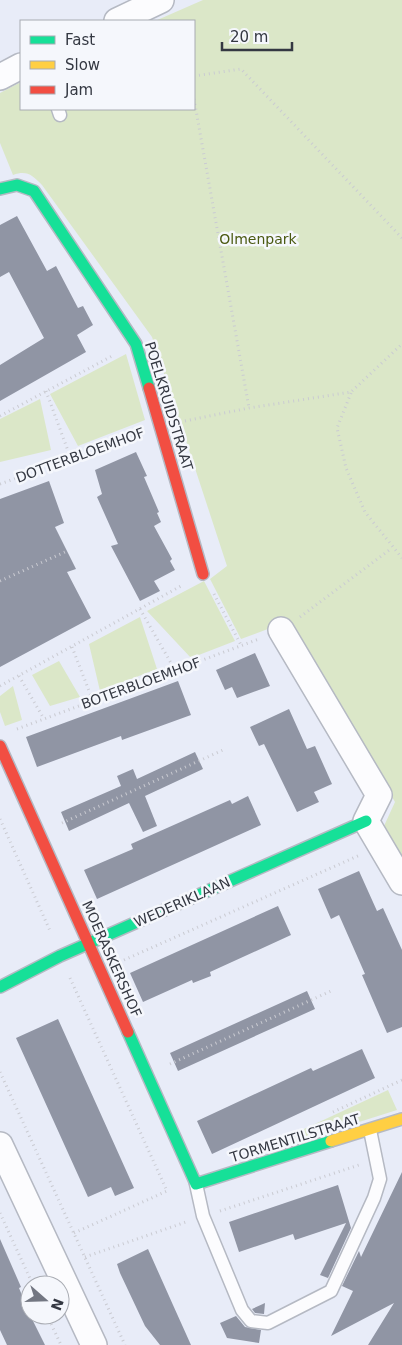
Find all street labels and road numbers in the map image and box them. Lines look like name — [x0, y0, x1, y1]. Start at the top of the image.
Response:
street label: POELKRUIDSTRAAT — [142, 340, 196, 473]
street label: DOTTERBLOEMHOF — [14, 424, 146, 486]
street label: BOTERBLOEMHOF — [79, 654, 203, 712]
street label: WEDERIKLAAN — [131, 874, 233, 930]
street label: MOERASKERSHOF — [79, 898, 145, 1020]
street label: TORMENTILSTRAAT — [227, 1111, 362, 1166]

